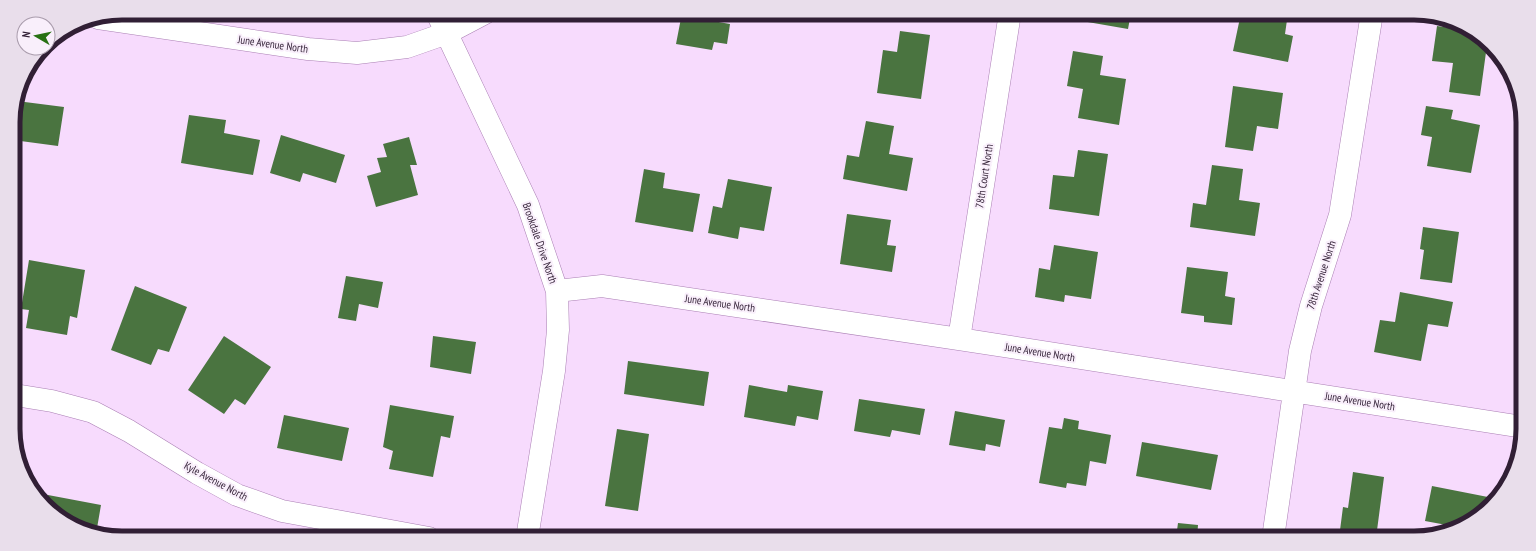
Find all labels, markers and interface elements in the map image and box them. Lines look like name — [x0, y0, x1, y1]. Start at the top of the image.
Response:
north arrow — [16, 16, 56, 56]
text: N — [19, 30, 34, 38]
street label: June Avenue North — [236, 32, 309, 56]
street label: 78th Court North — [972, 143, 996, 209]
street label: Brookdale Drive North — [520, 201, 560, 285]
street label: 78th Avenue North — [1303, 239, 1339, 311]
street label: June Avenue North — [683, 291, 756, 315]
street label: June Avenue North — [1003, 339, 1076, 364]
street label: June Avenue North — [1323, 388, 1396, 413]
street label: Kyle Avenue North — [182, 458, 250, 504]

